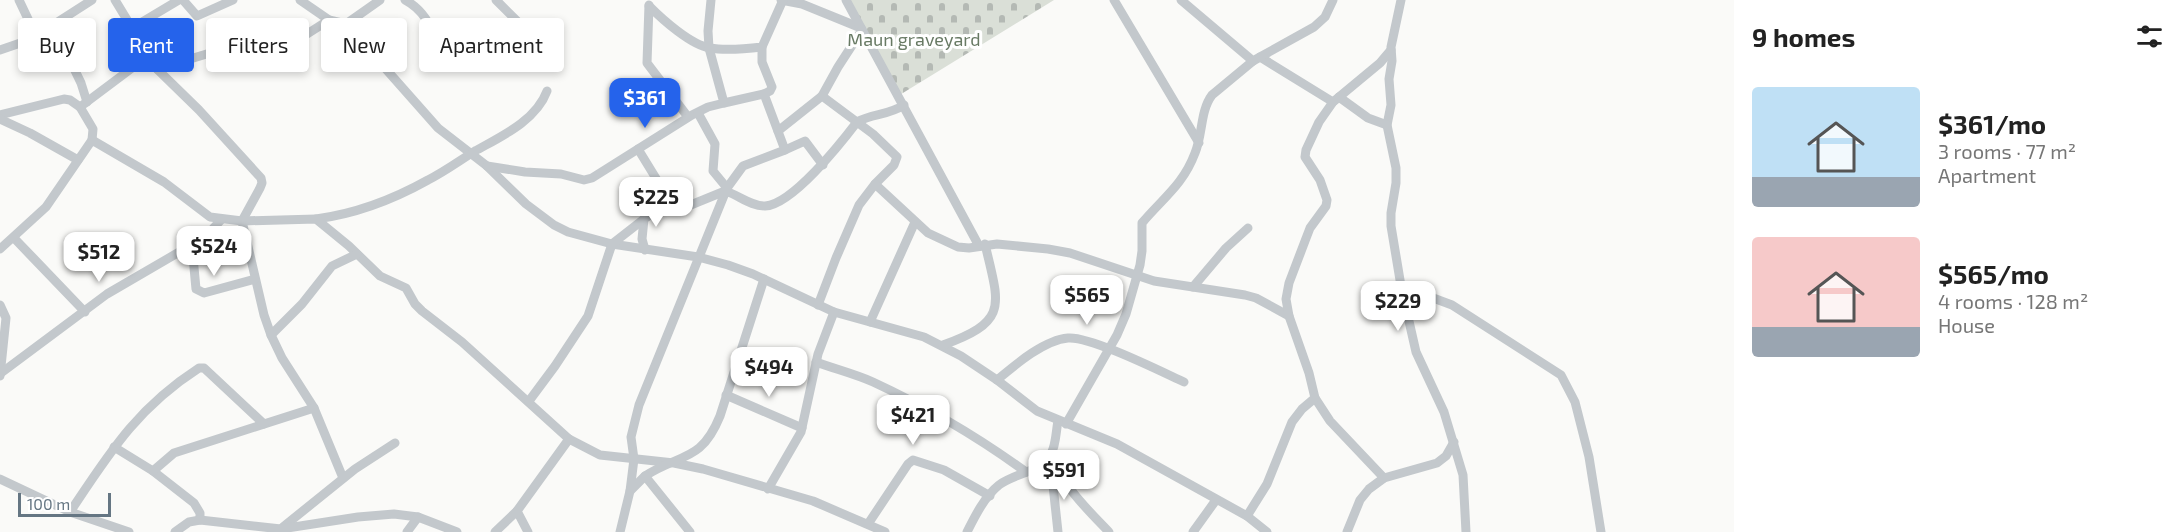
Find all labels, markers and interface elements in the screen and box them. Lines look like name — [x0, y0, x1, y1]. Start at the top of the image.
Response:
chip: Buy — [18, 18, 96, 72]
chip: Rent — [108, 18, 194, 72]
chip: Filters — [206, 18, 309, 72]
chip: New — [321, 18, 407, 72]
chip: Apartment — [419, 18, 564, 72]
icon: filters — [2133, 20, 2166, 53]
text: 9 homes — [1752, 21, 1855, 52]
park label: Maun graveyard — [847, 28, 981, 50]
pin: $361 — [609, 78, 681, 129]
text: $361 — [623, 85, 667, 109]
text: $361/mo — [1938, 108, 2046, 139]
icon: home — [1800, 111, 1872, 183]
text: 3 rooms · 77 m² — [1938, 139, 2076, 163]
text: Apartment — [1938, 163, 2036, 187]
pin: $225 — [620, 177, 692, 228]
text: $225 — [633, 184, 679, 208]
pin: $524 — [178, 226, 250, 277]
pin: $512 — [63, 232, 135, 283]
text: $524 — [191, 233, 238, 257]
text: $512 — [78, 239, 120, 263]
text: $565/mo — [1938, 258, 2049, 289]
icon: home — [1800, 261, 1872, 333]
pin: $565 — [1051, 275, 1123, 326]
pin: $229 — [1362, 281, 1434, 332]
text: $565 — [1064, 282, 1110, 306]
text: $229 — [1375, 288, 1421, 312]
text: 4 rooms · 128 m² — [1938, 289, 2088, 313]
text: House — [1938, 313, 1995, 337]
pin: $494 — [733, 347, 805, 398]
text: $494 — [745, 354, 793, 378]
pin: $421 — [877, 395, 949, 446]
text: $421 — [891, 402, 935, 426]
pin: $591 — [1028, 450, 1100, 501]
text: $591 — [1042, 457, 1086, 481]
scale bar — [18, 490, 111, 518]
text: 100 m — [27, 494, 70, 513]

